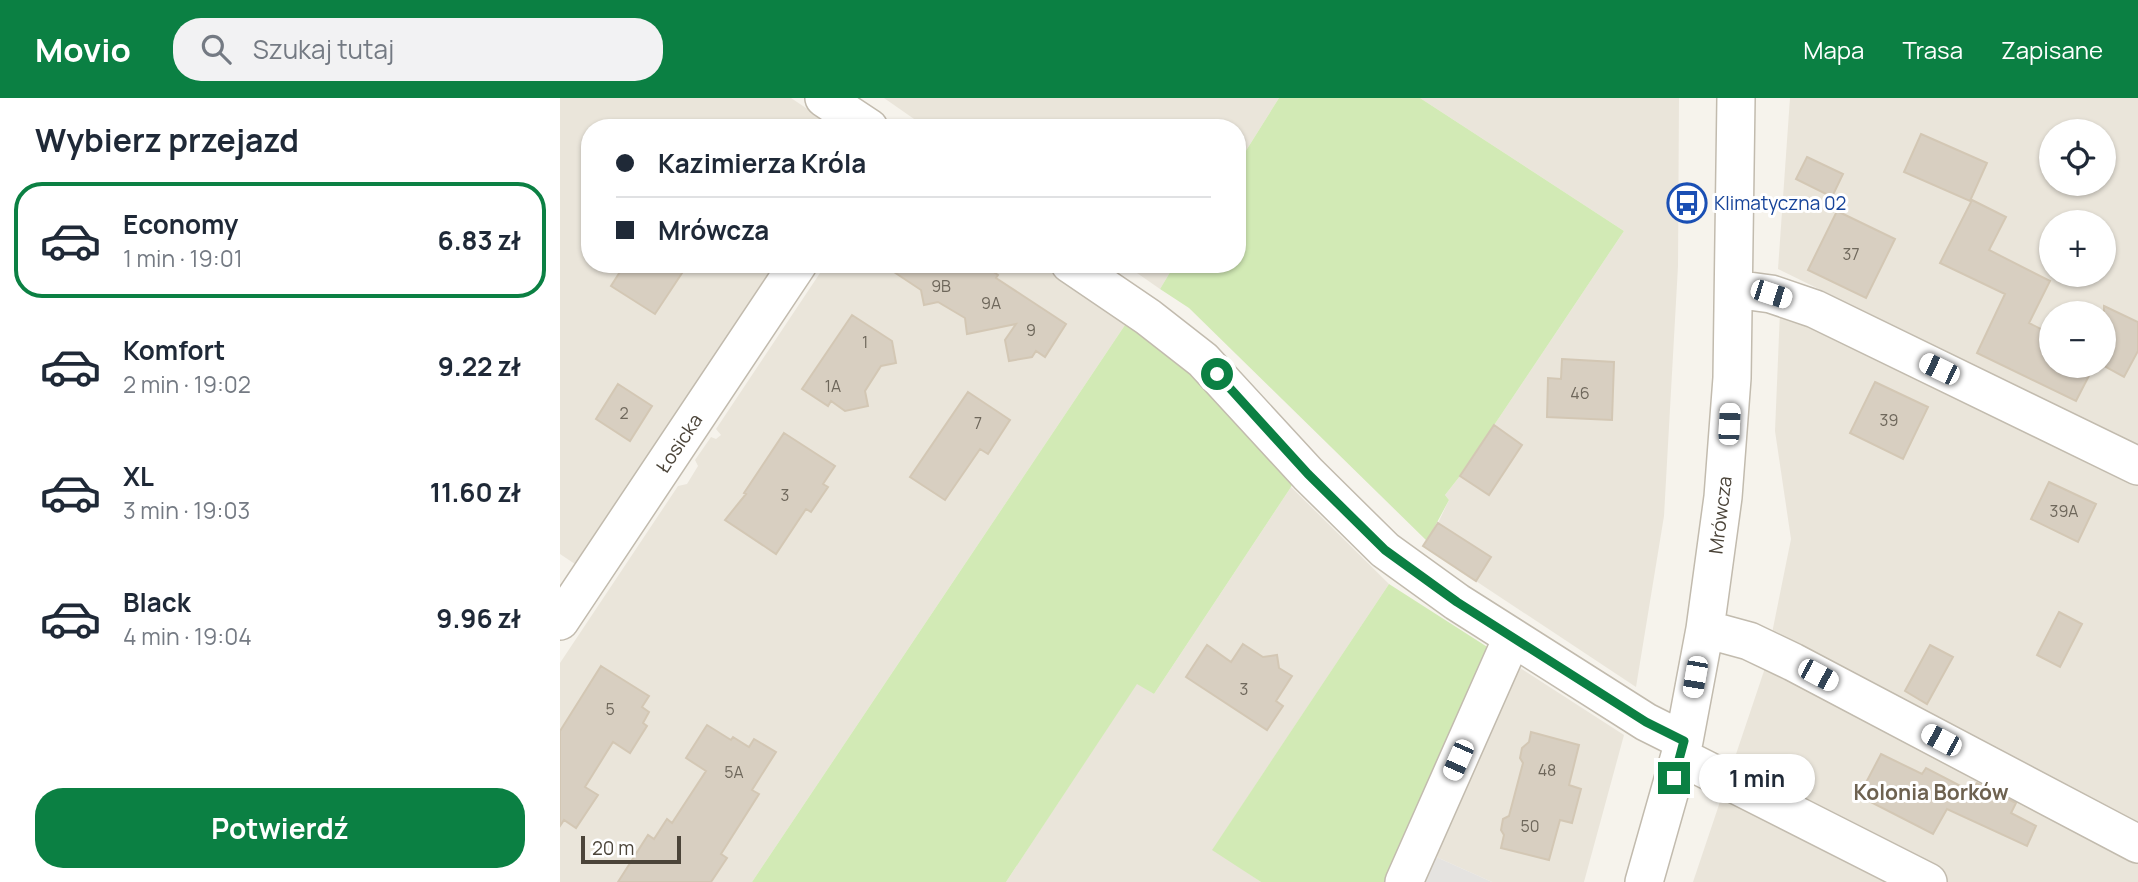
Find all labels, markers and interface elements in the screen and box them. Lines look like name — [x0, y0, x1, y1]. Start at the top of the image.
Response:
search box — [173, 18, 663, 81]
text: Movio — [35, 27, 131, 72]
icon: search — [197, 30, 235, 68]
text: Szukaj tutaj — [253, 31, 394, 67]
text: Mapa — [1803, 33, 1864, 66]
text: Trasa — [1902, 33, 1963, 66]
text: Zapisane — [2001, 33, 2103, 66]
text: Wybierz przejazd — [35, 118, 299, 162]
map controls — [2039, 119, 2116, 378]
button: locate — [2039, 119, 2116, 196]
text: Kazimierza Króla — [658, 145, 866, 181]
bus stop icon: Klimatyczna 02 — [1666, 182, 1708, 224]
place label: Klimatyczna 02 — [1714, 190, 1846, 216]
text: Economy — [123, 206, 238, 242]
icon: car — [39, 209, 102, 272]
button: + — [2039, 210, 2116, 287]
text: Mrówcza — [658, 212, 769, 248]
text: 6.83 zł — [438, 222, 521, 258]
text: 1 min · 19:01 — [123, 242, 243, 274]
house number: 37 — [1843, 243, 1859, 265]
house number: 9B — [931, 275, 951, 297]
car — [1748, 278, 1795, 310]
house number: 9A — [981, 292, 1001, 314]
button: − — [2039, 301, 2116, 378]
house number: 9 — [1026, 319, 1036, 341]
house number: 1 — [862, 331, 868, 353]
text: Komfort — [123, 332, 225, 368]
icon: car — [39, 335, 102, 398]
text: 9.22 zł — [438, 348, 521, 384]
car — [1916, 350, 1963, 388]
route start — [1201, 358, 1233, 390]
text: 2 min · 19:02 — [123, 368, 251, 400]
house number: 1A — [825, 375, 841, 397]
house number: 46 — [1570, 382, 1590, 404]
house number: 2 — [619, 402, 629, 424]
car — [1718, 402, 1741, 446]
street label: Łosicka — [650, 408, 708, 478]
house number: 39 — [1880, 409, 1898, 431]
house number: 7 — [974, 412, 982, 434]
text: XL — [123, 458, 154, 494]
icon: car — [39, 461, 102, 524]
text: 11.60 zł — [430, 474, 521, 510]
street label: Mrówcza — [1702, 475, 1738, 555]
house number: 3 — [781, 484, 789, 506]
text: 3 min · 19:03 — [123, 494, 250, 526]
house number: 39A — [2050, 500, 2078, 522]
text: Black — [123, 584, 191, 620]
icon: car — [39, 587, 102, 650]
text: 9.96 zł — [436, 600, 521, 636]
text: 4 min · 19:04 — [123, 620, 252, 652]
car — [1682, 654, 1709, 700]
car — [1795, 656, 1842, 694]
house number: 3 — [1240, 678, 1248, 700]
house number: 5 — [605, 698, 615, 720]
car — [1918, 721, 1965, 759]
car — [1440, 737, 1477, 783]
callout: 1 min — [1698, 754, 1814, 802]
house number: 48 — [1538, 759, 1556, 781]
house number: 5A — [724, 761, 744, 783]
route end — [1658, 762, 1690, 794]
text: 1 min — [1729, 762, 1785, 794]
district label: Kolonia Borków — [1853, 778, 2009, 806]
button: Potwierdź — [35, 788, 525, 868]
house number: 50 — [1521, 815, 1540, 837]
scale bar — [581, 833, 681, 865]
text: 20 m — [592, 835, 634, 861]

